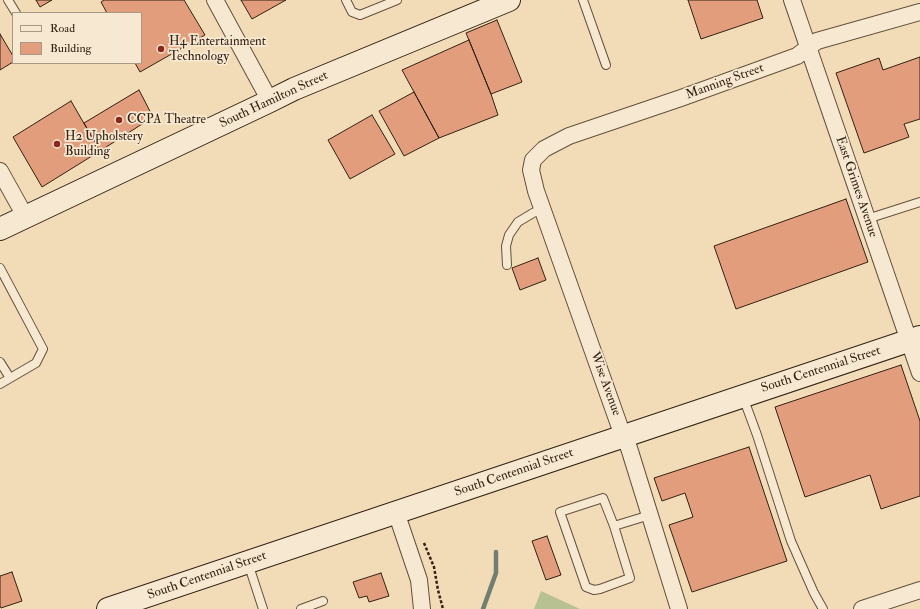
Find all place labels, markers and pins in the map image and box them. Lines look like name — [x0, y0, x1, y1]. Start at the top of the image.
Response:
place label: H4 Entertainment Technology — [169, 34, 266, 65]
marker: H4 Entertainment Technology — [156, 44, 166, 54]
place label: CCPA Theatre — [127, 112, 206, 128]
marker: CCPA Theatre — [114, 115, 124, 125]
place label: H2 Upholstery Building — [65, 129, 143, 160]
marker: H2 Upholstery Building — [52, 139, 62, 149]

